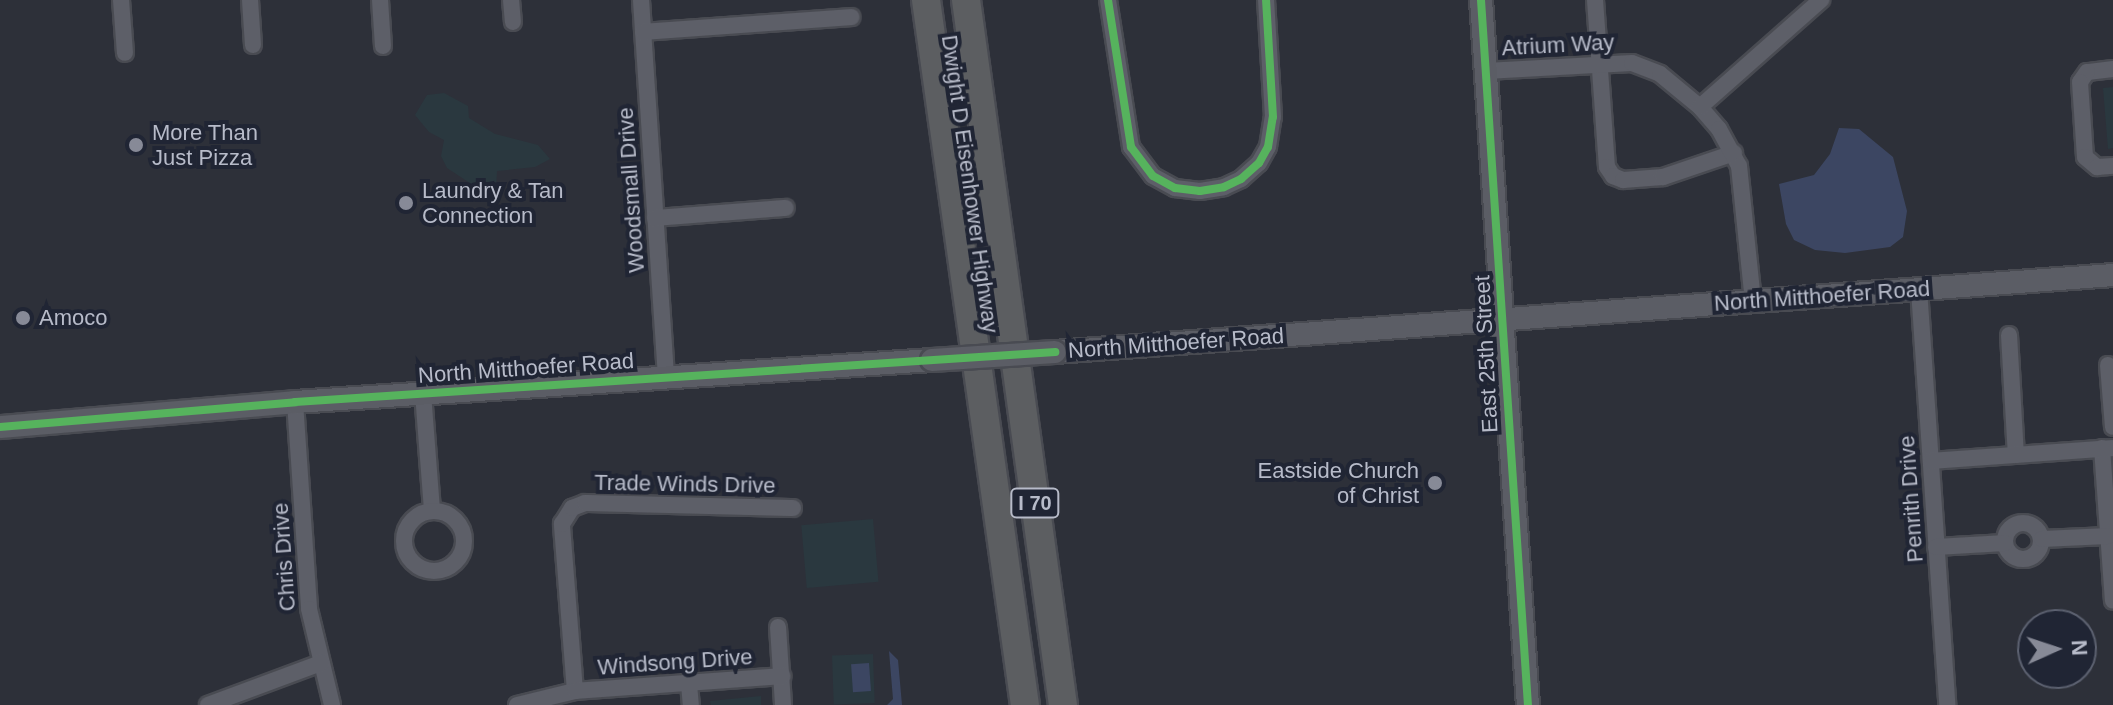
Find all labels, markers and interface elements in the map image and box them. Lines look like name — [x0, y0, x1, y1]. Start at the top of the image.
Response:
street label: Atrium Way — [1501, 29, 1615, 61]
street label: Dwight D Eisenhower Highway — [936, 33, 1004, 335]
street label: Woodsmall Drive — [612, 106, 650, 274]
place label: More Than Just Pizza — [152, 119, 258, 170]
marker: More Than Just Pizza — [127, 136, 145, 154]
place label: Laundry & Tan Connection — [422, 177, 564, 228]
marker: Laundry & Tan Connection — [397, 194, 415, 212]
street label: East 25th Street — [1469, 275, 1503, 433]
street label: North Mitthoefer Road — [1713, 275, 1931, 317]
place label: Amoco — [39, 305, 107, 331]
marker: Amoco — [14, 309, 32, 327]
street label: North Mitthoefer Road — [1067, 322, 1285, 364]
street label: North Mitthoefer Road — [417, 347, 635, 389]
street label: Penrith Drive — [1893, 435, 1929, 563]
place label: Eastside Church of Christ — [1258, 457, 1419, 508]
street label: Trade Winds Drive — [594, 469, 776, 499]
marker: Eastside Church of Christ — [1426, 474, 1444, 492]
road number: I 70 — [1009, 487, 1061, 519]
street label: Chris Drive — [267, 502, 301, 612]
north arrow — [2017, 609, 2097, 689]
text: N — [2067, 639, 2092, 656]
street label: Windsong Drive — [597, 643, 753, 681]

